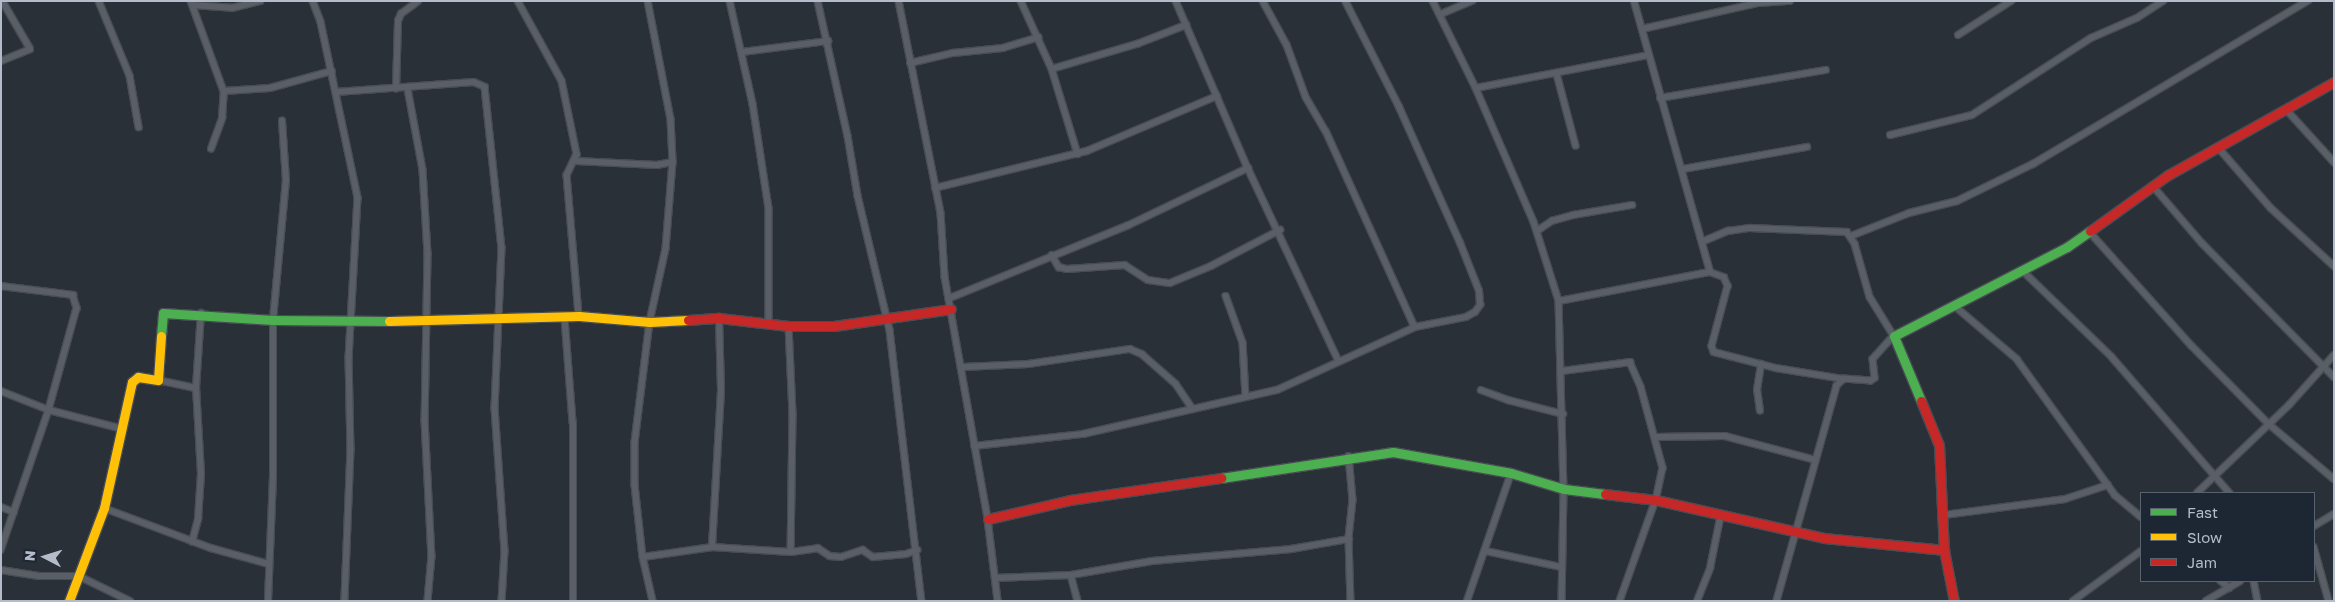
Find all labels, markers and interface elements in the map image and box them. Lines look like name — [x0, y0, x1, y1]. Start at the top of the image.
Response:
legend — [2140, 492, 2315, 582]
text: Fast — [2187, 503, 2218, 521]
text: Slow — [2187, 528, 2222, 546]
north arrow — [20, 532, 70, 582]
text: N — [21, 550, 38, 562]
text: Jam — [2187, 553, 2217, 571]

